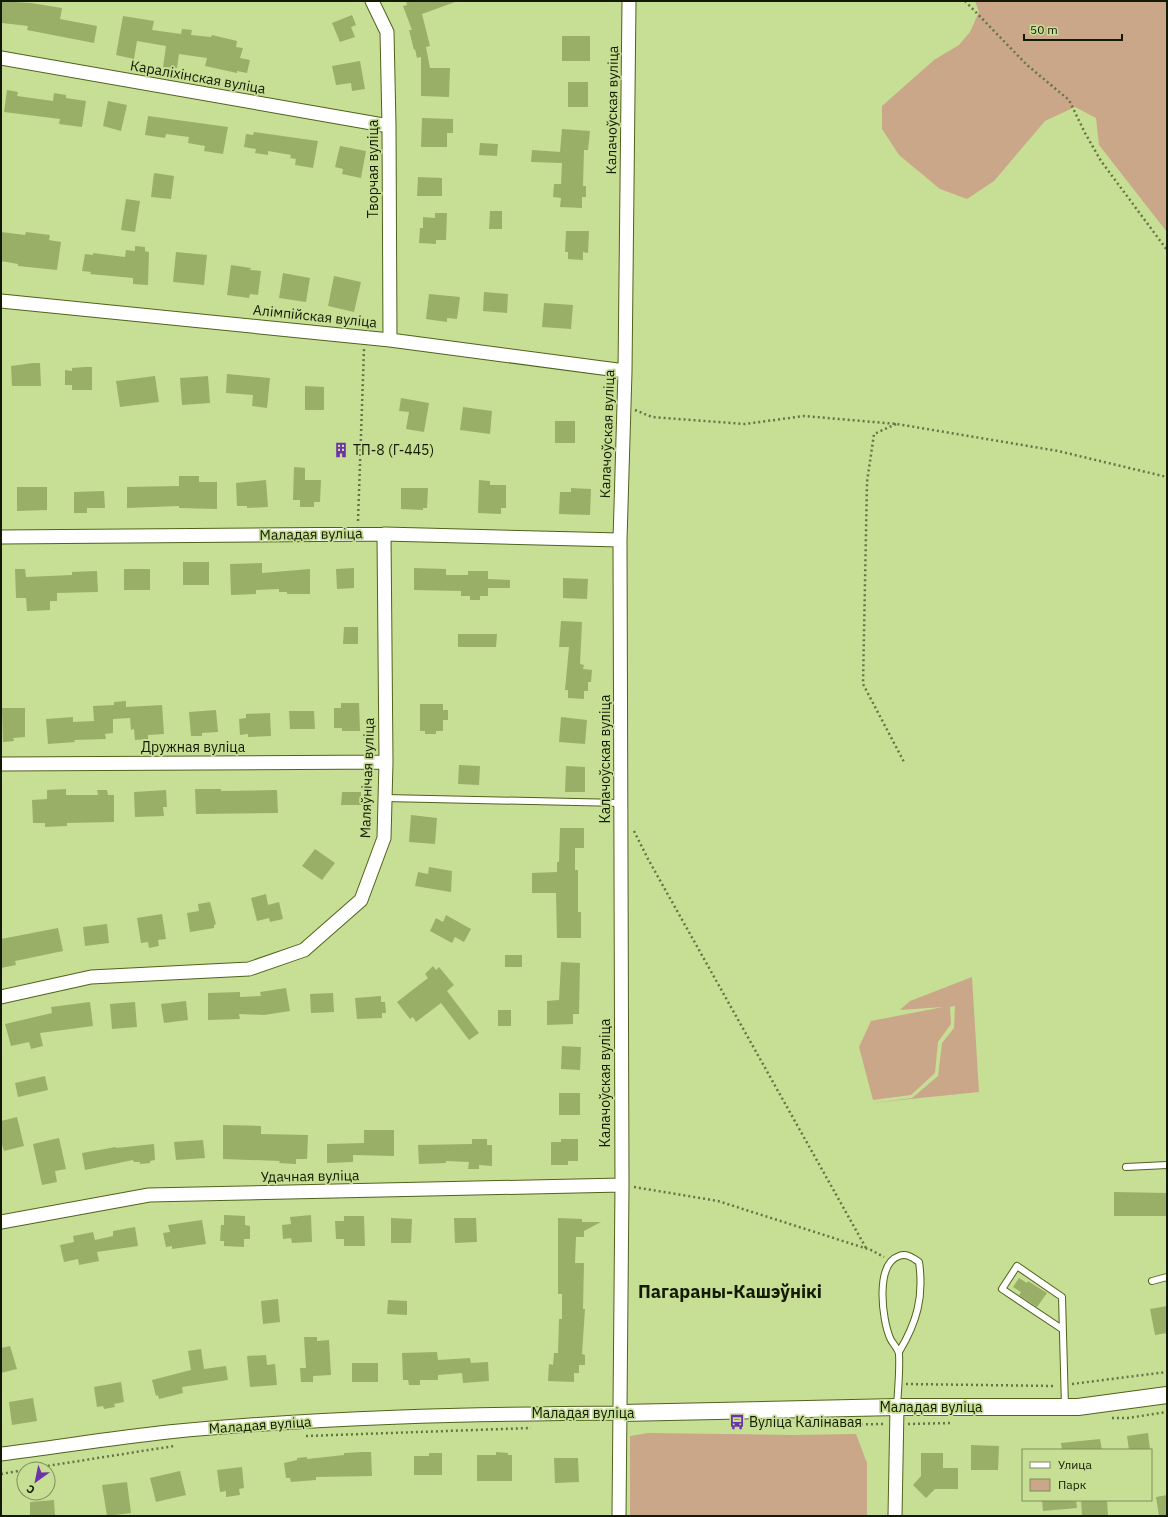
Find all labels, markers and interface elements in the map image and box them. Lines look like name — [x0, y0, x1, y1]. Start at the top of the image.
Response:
scale bar — [1024, 16, 1122, 42]
text: 50 m — [1030, 22, 1058, 37]
street label: Калачоўская вуліца — [602, 45, 622, 175]
street label: Караліхінская вуліца — [129, 56, 268, 98]
street label: Творчая вуліца — [364, 119, 382, 218]
street label: Алімпійская вуліца — [252, 301, 378, 332]
street label: Калачоўская вуліца — [596, 369, 618, 499]
building icon: ТП-8 (Г-445) — [332, 441, 350, 459]
place label: ТП-8 (Г-445) — [353, 441, 434, 459]
street label: Маладая вуліца — [259, 524, 363, 544]
street label: Калачоўская вуліца — [596, 694, 614, 823]
street label: Маляўнічая вуліца — [356, 717, 378, 839]
street label: Дружная вуліца — [141, 738, 246, 756]
street label: Калачоўская вуліца — [596, 1018, 614, 1147]
street label: Удачная вуліца — [260, 1166, 360, 1186]
district label: Пагараны-Кашэўнікі — [638, 1280, 822, 1303]
street label: Маладая вуліца — [879, 1398, 983, 1416]
street label: Маладая вуліца — [531, 1404, 635, 1422]
street label: Маладая вуліца — [208, 1412, 313, 1438]
bus stop icon: Вуліца Калінавая — [728, 1413, 746, 1431]
place label: Вуліца Калінавая — [749, 1413, 862, 1431]
legend — [1022, 1449, 1152, 1501]
text: Улица — [1058, 1457, 1092, 1472]
north arrow — [16, 1461, 56, 1501]
text: Парк — [1058, 1477, 1087, 1492]
text: С — [24, 1482, 37, 1497]

